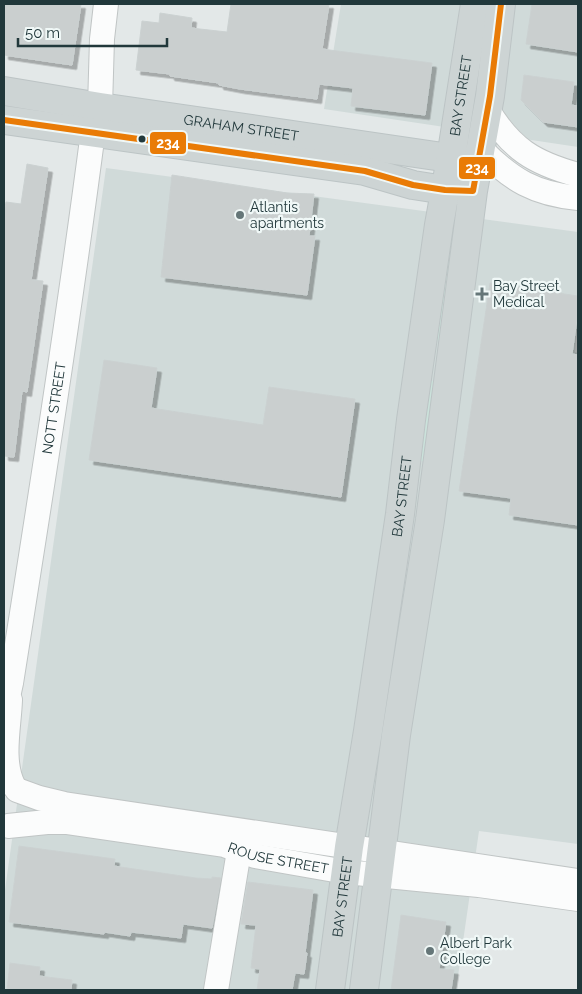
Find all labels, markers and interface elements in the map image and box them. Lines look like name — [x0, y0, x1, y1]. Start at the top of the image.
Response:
scale bar — [18, 15, 166, 47]
text: 50 m — [25, 24, 60, 42]
street label: BAY STREET — [447, 54, 475, 137]
street label: GRAHAM STREET — [183, 111, 300, 144]
line badge: 234 — [149, 131, 187, 155]
unlabelled marker — [137, 134, 147, 144]
text: 234 — [156, 135, 180, 151]
line badge: 234 — [458, 156, 496, 180]
text: 234 — [465, 160, 489, 176]
place label: Atlantis apartments — [250, 199, 324, 231]
marker: Atlantis apartments — [234, 209, 246, 221]
place label: Bay Street Medical — [493, 278, 560, 310]
marker: Bay Street Medical — [475, 287, 489, 301]
street label: NOTT STREET — [39, 360, 69, 455]
street label: BAY STREET — [389, 454, 415, 538]
street label: ROUSE STREET — [226, 839, 330, 877]
street label: BAY STREET — [329, 855, 356, 938]
place label: Albert Park College — [440, 935, 512, 967]
marker: Albert Park College — [424, 945, 436, 957]

